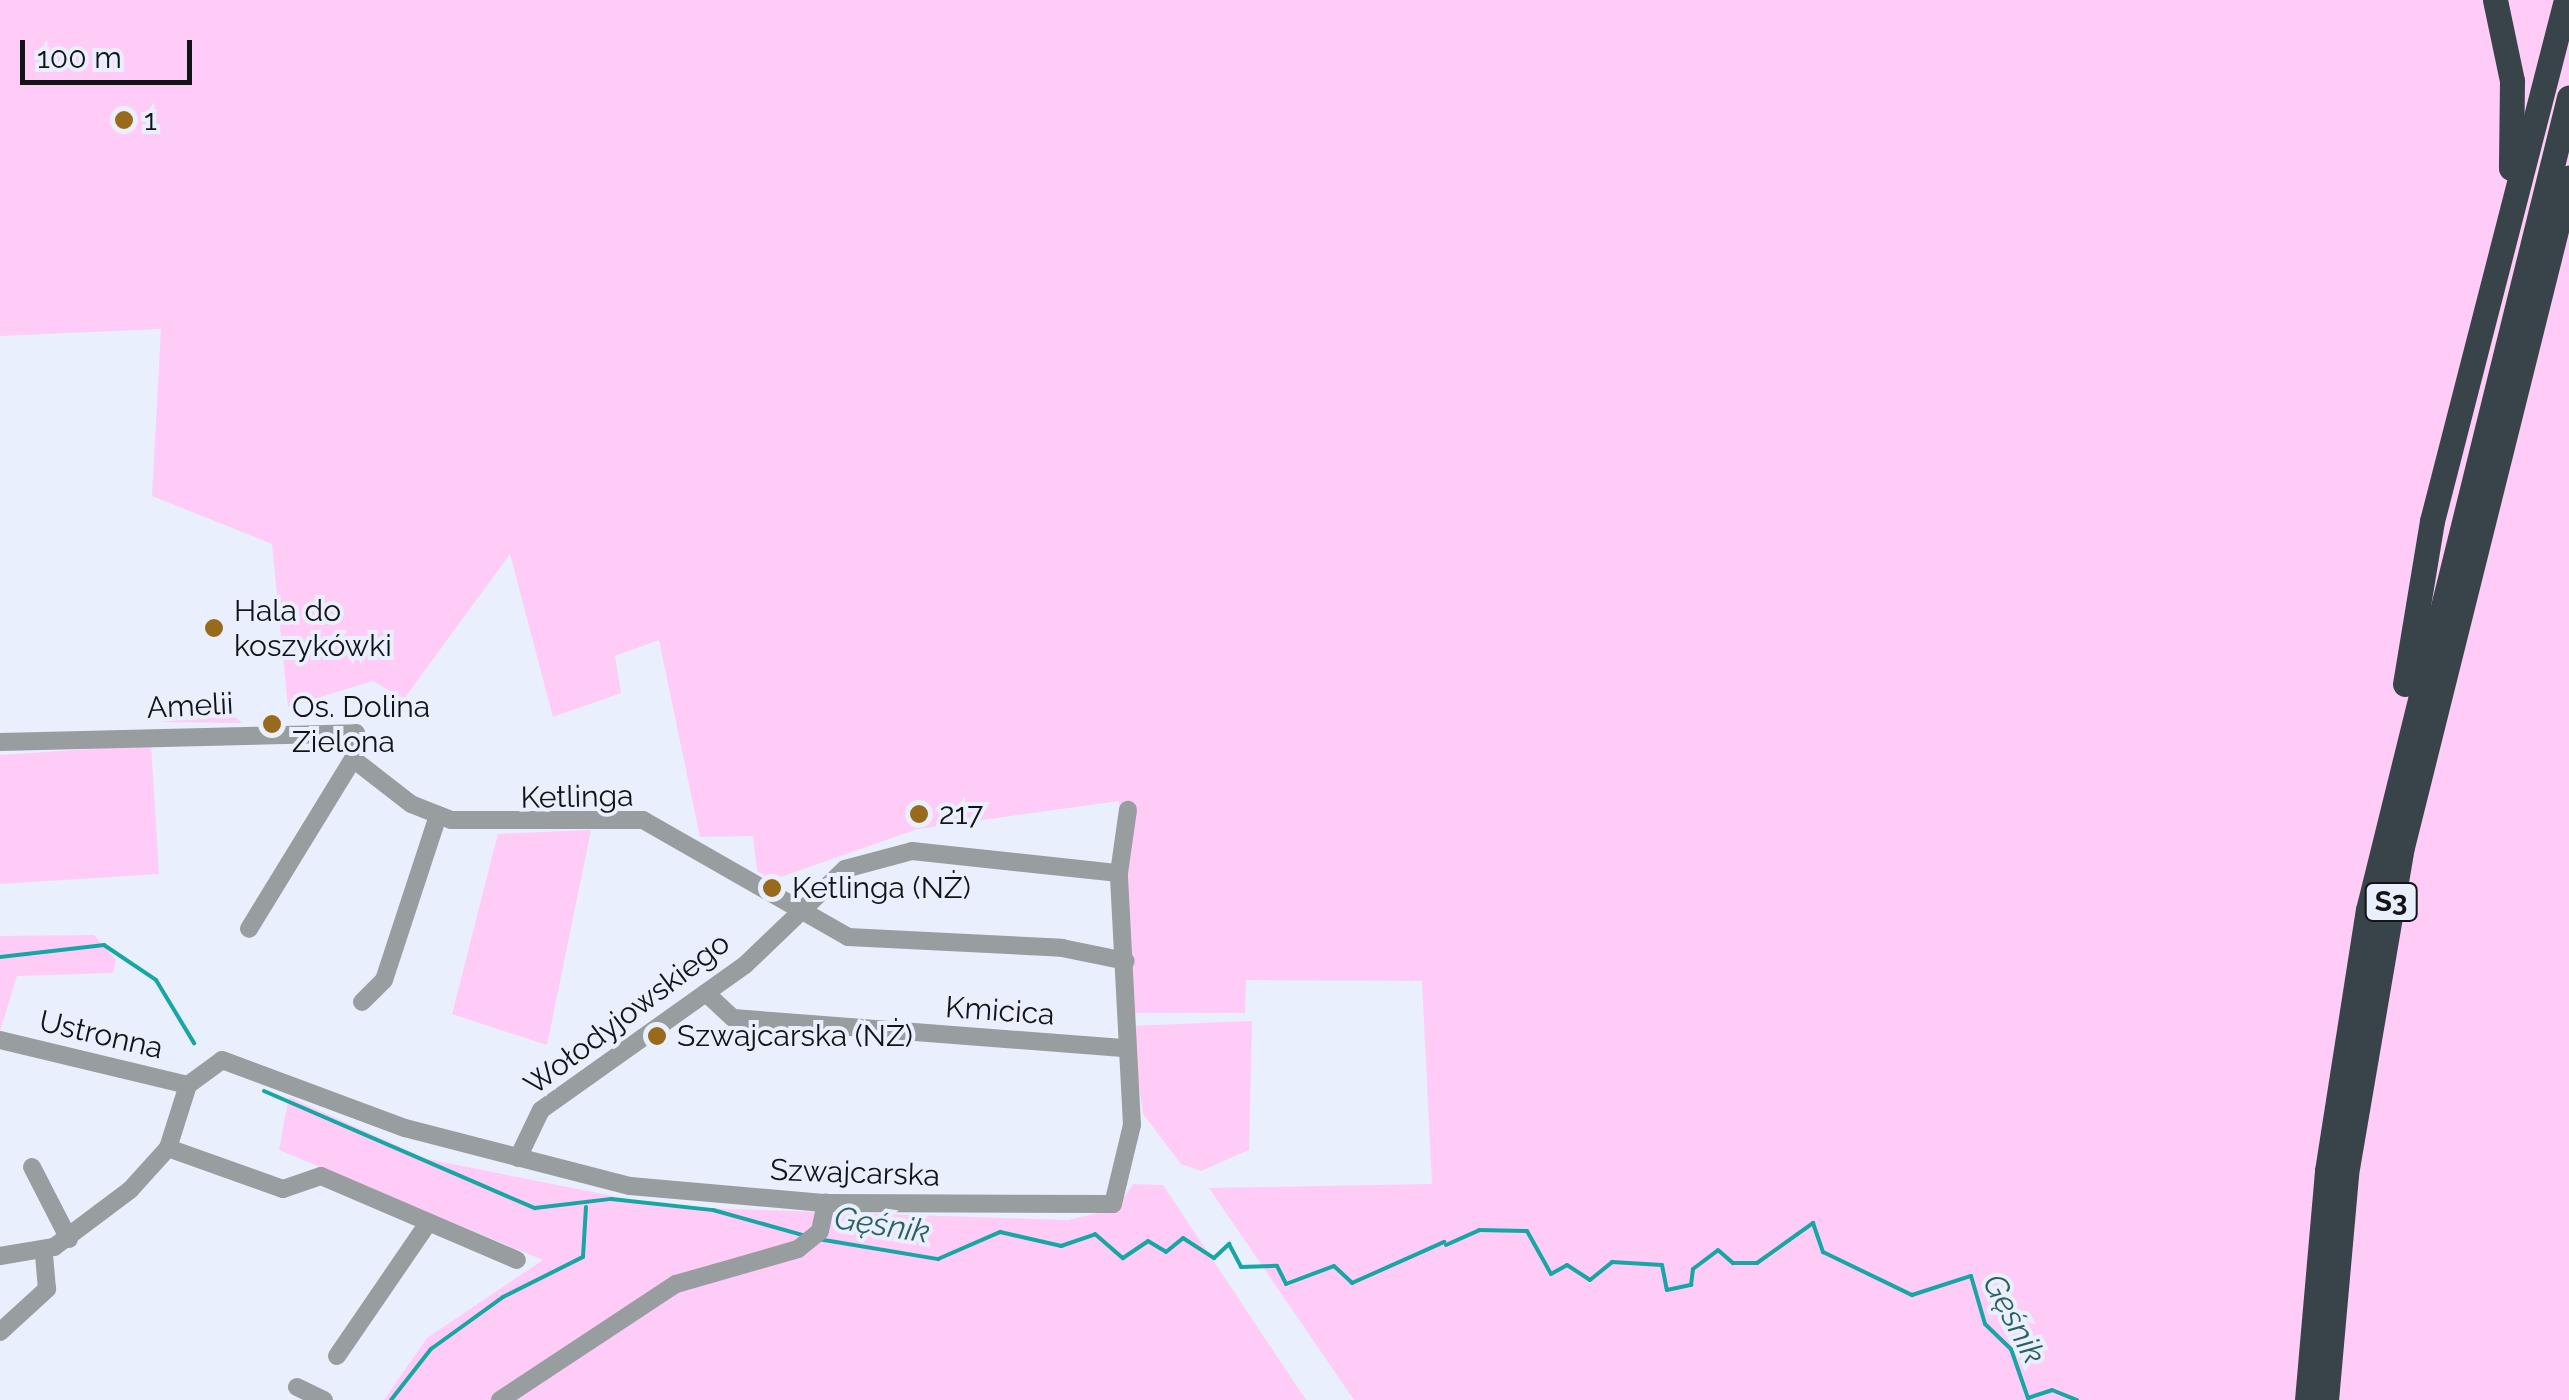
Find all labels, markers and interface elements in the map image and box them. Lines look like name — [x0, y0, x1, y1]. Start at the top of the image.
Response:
scale bar — [25, 20, 198, 82]
text: 100 m — [37, 40, 122, 75]
place label: 1 — [144, 102, 157, 138]
marker: 1 — [113, 109, 135, 131]
place label: Hala do koszykówki — [234, 593, 392, 664]
marker: Hala do koszykówki — [203, 617, 225, 639]
street label: Amelii — [146, 686, 234, 726]
place label: Os. Dolina Zielona — [292, 689, 430, 760]
marker: Os. Dolina Zielona — [261, 713, 283, 735]
street label: Ketlinga — [520, 778, 634, 816]
place label: 217 — [939, 796, 983, 832]
marker: 217 — [908, 803, 930, 825]
place label: Ketlinga (NŻ) — [792, 870, 971, 906]
marker: Ketlinga (NŻ) — [761, 877, 783, 899]
road number: S3 — [2364, 879, 2418, 925]
street label: Wołodyjowskiego — [517, 925, 737, 1103]
street label: Kmicica — [944, 989, 1056, 1033]
street label: Ustronna — [36, 1003, 166, 1067]
place label: Szwajcarska (NŻ) — [677, 1018, 913, 1054]
marker: Szwajcarska (NŻ) — [646, 1025, 668, 1047]
street label: Szwajcarska — [769, 1152, 941, 1194]
water label: Gęśnik — [832, 1199, 932, 1251]
water label: Gęśnik — [1975, 1268, 2053, 1370]

